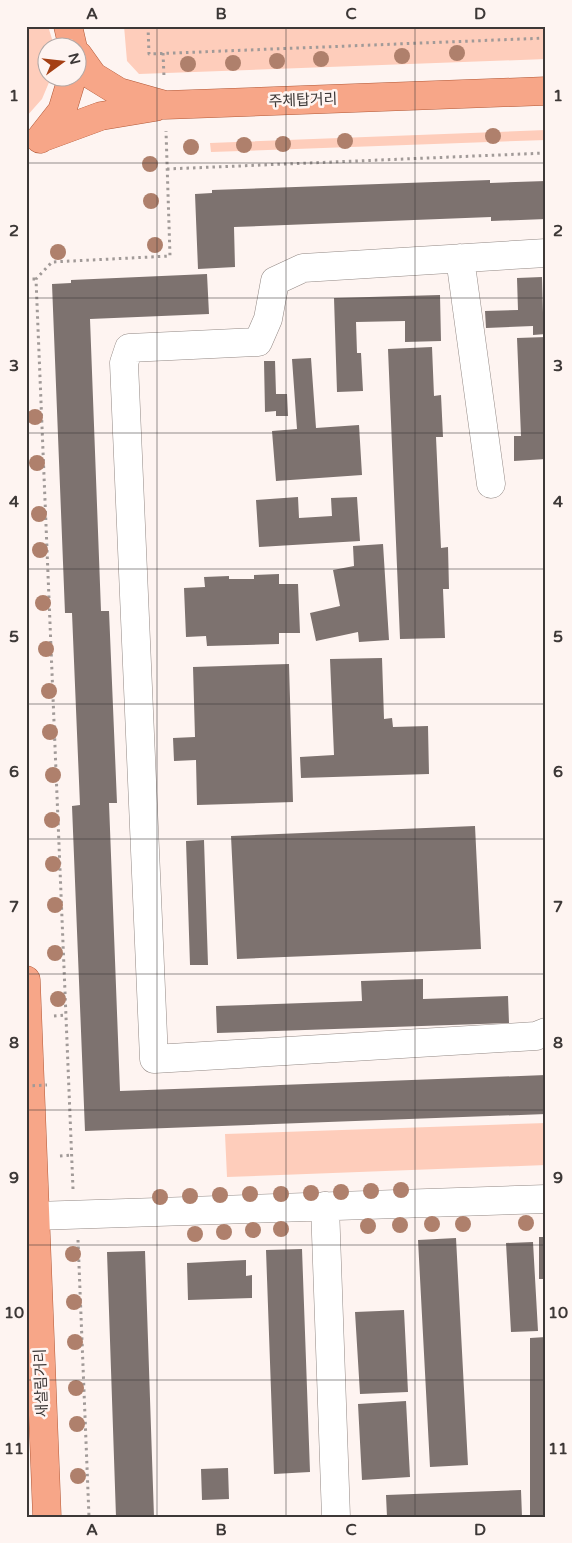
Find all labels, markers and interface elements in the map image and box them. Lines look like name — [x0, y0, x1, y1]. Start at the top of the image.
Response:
text: A — [86, 4, 98, 24]
text: B — [215, 4, 227, 24]
text: C — [345, 4, 357, 24]
text: D — [474, 4, 486, 24]
north arrow — [38, 38, 88, 88]
text: N — [64, 51, 84, 66]
text: 1 — [9, 86, 19, 106]
text: 1 — [553, 86, 563, 106]
street label: 주체탑거리 — [268, 90, 338, 110]
text: 2 — [9, 221, 19, 241]
text: 2 — [553, 221, 563, 241]
text: 3 — [9, 356, 19, 376]
text: 3 — [553, 356, 563, 376]
text: 4 — [9, 492, 19, 512]
text: 4 — [553, 492, 563, 512]
text: 5 — [9, 627, 19, 647]
text: 5 — [553, 627, 563, 647]
text: 6 — [9, 762, 19, 782]
text: 6 — [553, 762, 563, 782]
text: 7 — [9, 897, 19, 917]
text: 7 — [553, 897, 563, 917]
text: 8 — [9, 1033, 19, 1053]
text: 8 — [553, 1033, 563, 1053]
text: 9 — [9, 1168, 19, 1188]
text: 9 — [553, 1168, 563, 1188]
text: 10 — [4, 1303, 24, 1323]
text: 10 — [548, 1303, 568, 1323]
street label: 새살림거리 — [31, 1348, 51, 1418]
text: 11 — [4, 1439, 24, 1459]
text: 11 — [548, 1439, 568, 1459]
text: A — [86, 1520, 98, 1540]
text: B — [215, 1520, 227, 1540]
text: C — [345, 1520, 357, 1540]
text: D — [474, 1520, 486, 1540]

